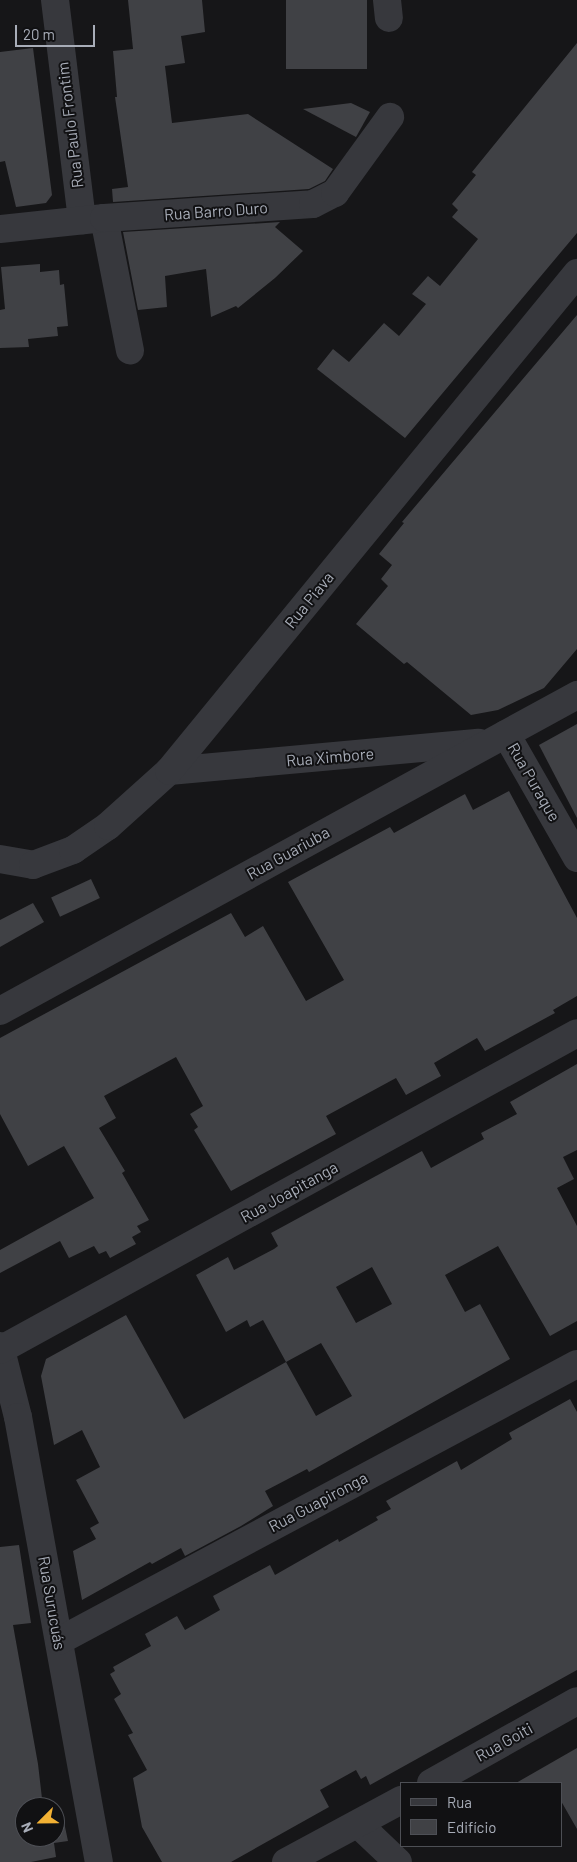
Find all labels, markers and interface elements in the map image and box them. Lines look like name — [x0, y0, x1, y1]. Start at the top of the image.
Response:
scale bar — [18, 15, 98, 47]
text: 20 m — [23, 25, 55, 43]
street label: Rua Paulo Frontim — [53, 61, 87, 189]
street label: Rua Barro Duro — [163, 198, 269, 224]
street label: Rua Piava — [280, 568, 338, 632]
street label: Rua Puraque — [504, 739, 564, 825]
street label: Rua Ximbore — [285, 744, 375, 770]
street label: Rua Guariuba — [243, 822, 333, 884]
street label: Rua Joapitanga — [237, 1157, 341, 1227]
street label: Rua Guapironga — [265, 1468, 371, 1536]
street label: Rua Surucuás — [34, 1555, 70, 1651]
street label: Rua Goiti — [472, 1719, 536, 1765]
legend — [400, 1782, 562, 1847]
text: Rua — [447, 1793, 472, 1811]
north arrow — [15, 1797, 65, 1847]
text: Edifício — [447, 1818, 496, 1836]
text: N — [17, 1820, 36, 1835]

